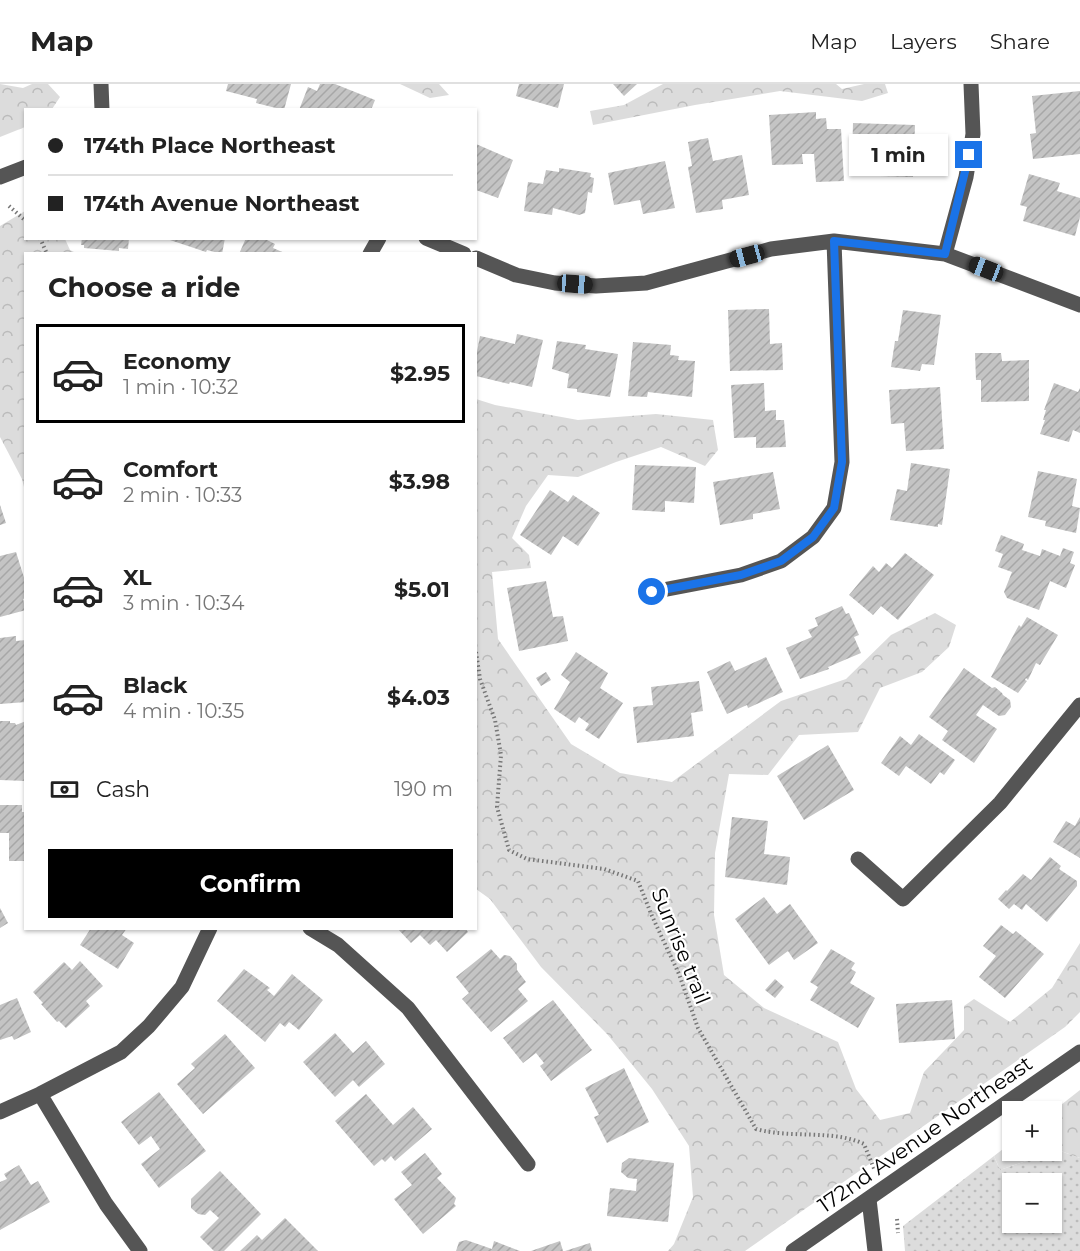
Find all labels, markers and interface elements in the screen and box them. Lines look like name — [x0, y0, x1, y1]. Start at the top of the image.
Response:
text: Map — [30, 24, 93, 58]
text: Map — [810, 29, 857, 54]
text: Layers — [890, 29, 957, 54]
text: Share — [990, 29, 1050, 54]
text: 174th Place Northeast — [84, 132, 336, 159]
callout: 1 min — [849, 134, 948, 176]
route end — [955, 141, 982, 168]
text: 1 min — [871, 143, 926, 167]
text: 174th Avenue Northeast — [84, 190, 360, 217]
car — [727, 243, 767, 269]
car — [966, 254, 1006, 284]
text: Choose a ride — [48, 271, 240, 304]
car — [556, 274, 594, 294]
icon: car — [51, 347, 105, 401]
text: Economy — [123, 348, 231, 375]
text: $2.95 — [390, 360, 450, 387]
text: 1 min · 10:32 — [123, 375, 238, 399]
icon: car — [51, 455, 105, 509]
text: Comfort — [123, 456, 218, 483]
text: $3.98 — [389, 468, 450, 495]
text: 2 min · 10:33 — [123, 483, 242, 507]
icon: car — [51, 563, 105, 617]
text: XL — [123, 564, 152, 591]
text: $5.01 — [394, 576, 450, 603]
route start — [638, 578, 665, 605]
text: 3 min · 10:34 — [123, 591, 244, 615]
icon: car — [51, 671, 105, 725]
text: Black — [123, 672, 187, 699]
text: $4.03 — [387, 684, 450, 711]
text: 4 min · 10:35 — [123, 699, 244, 723]
icon: cash — [48, 773, 81, 806]
text: Cash — [96, 776, 150, 803]
text: 190 m — [394, 777, 453, 801]
button: Confirm — [48, 849, 453, 918]
street label: Sunrise trail — [646, 884, 716, 1008]
street label: 172nd Avenue Northeast — [813, 1050, 1037, 1218]
map controls — [1002, 1101, 1062, 1233]
button: + — [1002, 1101, 1062, 1161]
button: − — [1002, 1173, 1062, 1233]

